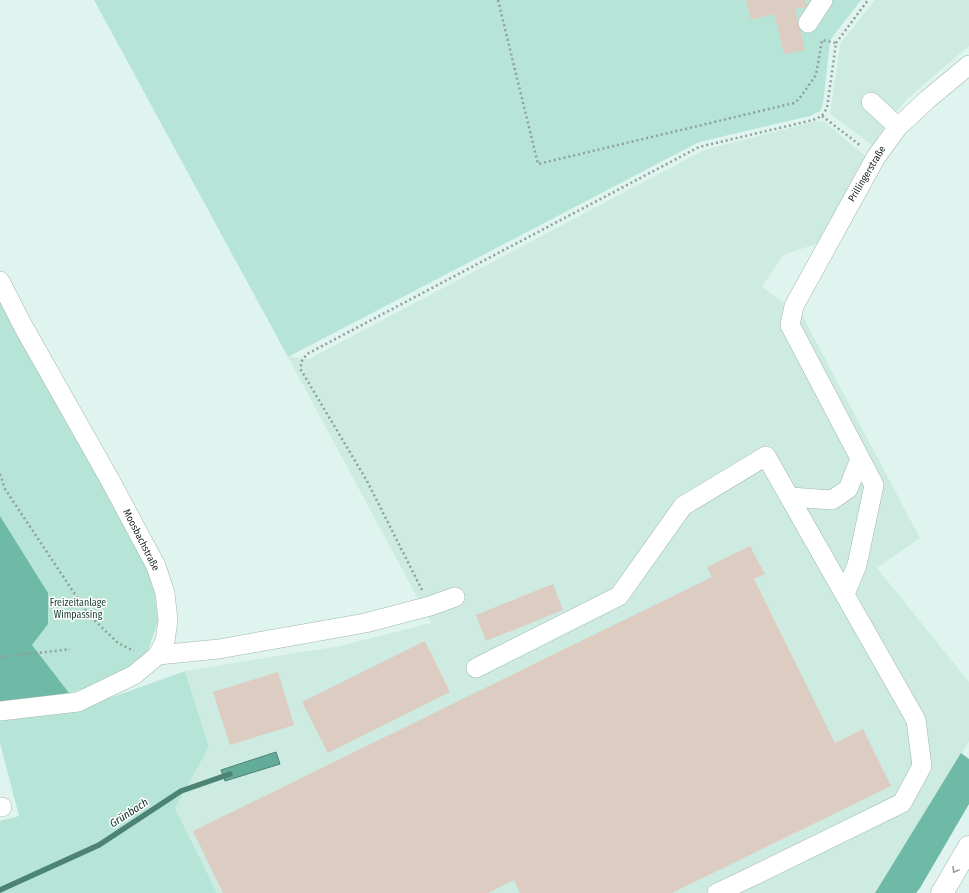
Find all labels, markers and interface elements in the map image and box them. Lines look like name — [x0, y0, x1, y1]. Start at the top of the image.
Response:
street label: Prillingerstraße — [846, 144, 888, 204]
street label: Moosbachstraße — [120, 507, 162, 573]
park label: Freizeitanlage Wimpassing — [50, 597, 106, 621]
water label: Grünbach — [107, 796, 151, 830]
one-way arrow — [953, 866, 960, 873]

